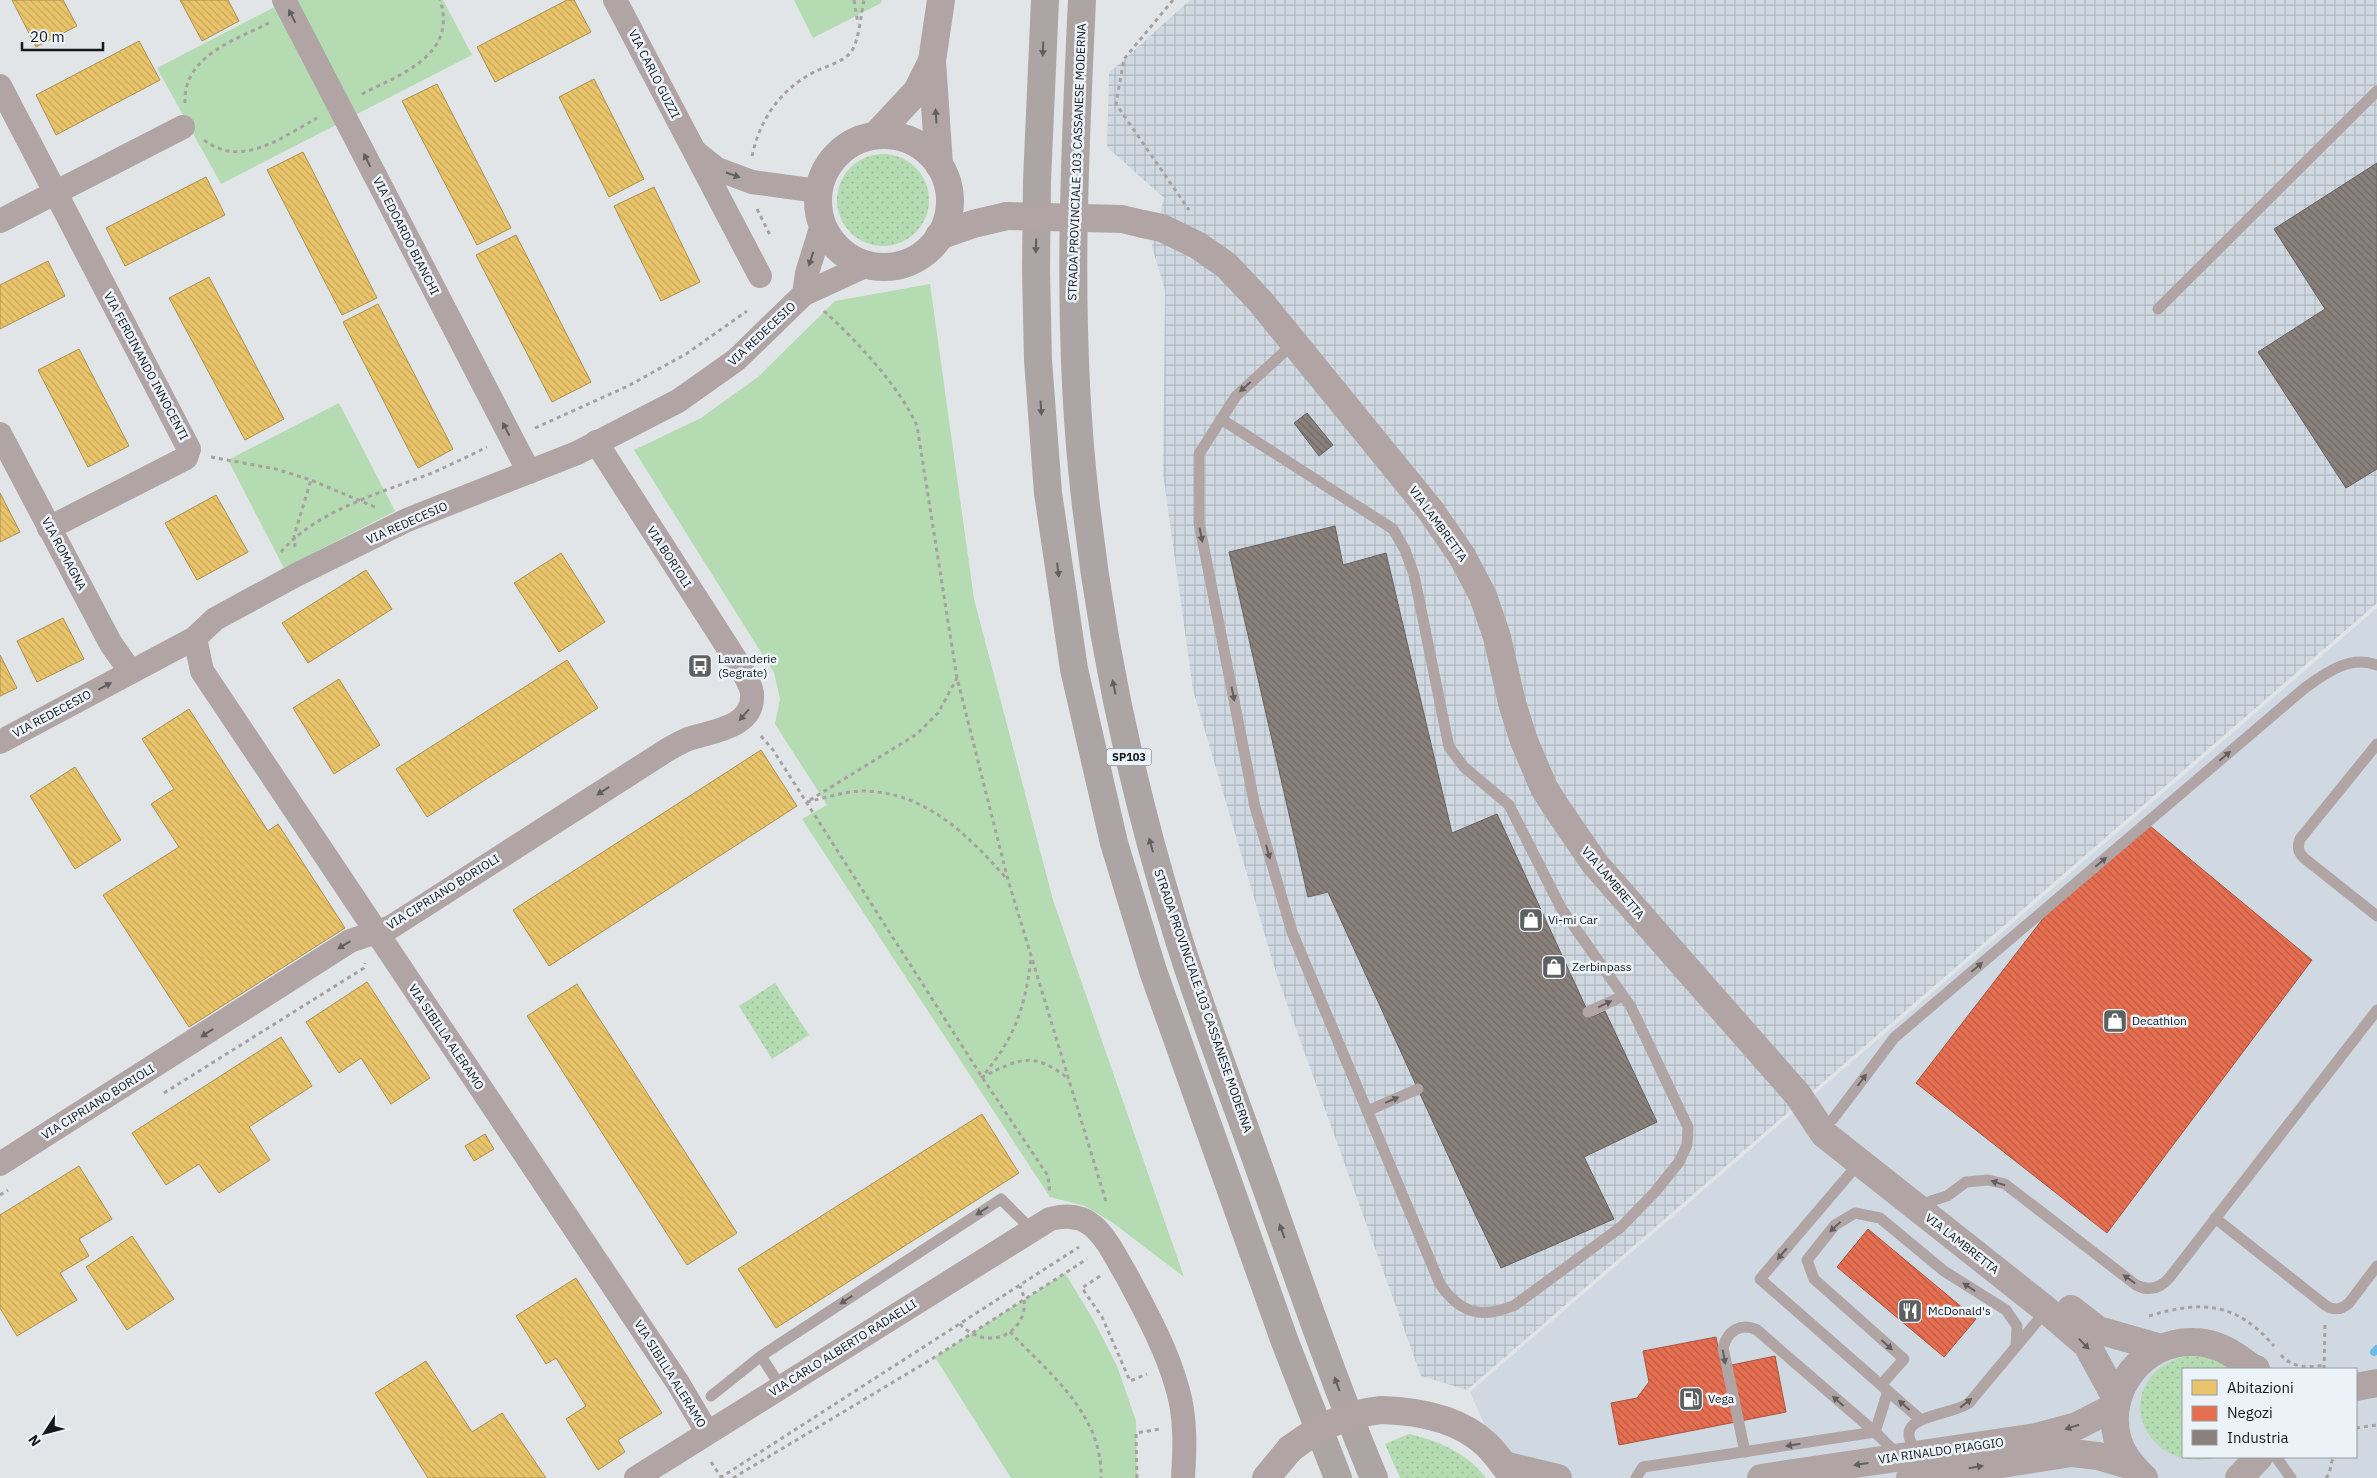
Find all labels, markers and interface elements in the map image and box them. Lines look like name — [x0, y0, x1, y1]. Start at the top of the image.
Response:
one-way arrow — [288, 9, 296, 23]
scale bar — [22, 20, 104, 52]
street label: STRADA PROVINCIALE 103 CASSANESE MODERNA — [1064, 23, 1089, 301]
text: 20 m — [30, 27, 65, 46]
street label: VIA CARLO GUZZI — [626, 27, 683, 121]
one-way arrow — [1038, 41, 1046, 57]
one-way arrow — [931, 108, 939, 124]
one-way arrow — [363, 153, 371, 168]
one-way arrow — [726, 171, 741, 179]
street label: VIA EDOARDO BIANCHI — [370, 174, 443, 297]
one-way arrow — [1032, 238, 1040, 254]
one-way arrow — [807, 252, 815, 267]
street label: VIA FERDINANDO INNOCENTI — [101, 289, 192, 443]
street label: VIA REDECESIO — [725, 298, 799, 369]
one-way arrow — [1239, 382, 1252, 393]
one-way arrow — [1037, 401, 1045, 417]
one-way arrow — [502, 422, 510, 436]
street label: VIA LAMBRETTA — [1406, 483, 1471, 565]
street label: VIA REDECESIO — [364, 498, 450, 547]
street label: VIA ROMAGNA — [39, 515, 90, 593]
street label: VIA BORIOLI — [644, 523, 695, 591]
one-way arrow — [1198, 527, 1206, 543]
one-way arrow — [1054, 562, 1062, 578]
place label: Lavanderie (Segrate) — [718, 651, 777, 680]
bus stop icon: Lavanderie (Segrate) — [687, 653, 713, 679]
one-way arrow — [1110, 680, 1118, 695]
one-way arrow — [98, 682, 112, 690]
street label: VIA REDECESIO — [10, 686, 94, 741]
one-way arrow — [1229, 687, 1237, 703]
one-way arrow — [738, 709, 749, 722]
road number: SP103 — [1106, 749, 1152, 766]
one-way arrow — [2218, 751, 2231, 762]
one-way arrow — [596, 786, 609, 796]
one-way arrow — [1147, 838, 1155, 853]
street label: VIA LAMBRETTA — [1579, 843, 1648, 922]
one-way arrow — [1265, 845, 1273, 860]
street label: VIA CIPRIANO BORIOLI — [384, 851, 502, 932]
one-way arrow — [2095, 856, 2108, 867]
street label: STRADA PROVINCIALE 103 CASSANESE MODERNA — [1151, 867, 1256, 1135]
shop icon: Vi-mi Car — [1518, 907, 1544, 933]
place label: Vi-mi Car — [1548, 912, 1598, 927]
one-way arrow — [337, 941, 350, 950]
shop icon: Zerbinpass — [1541, 954, 1567, 980]
place label: Zerbinpass — [1572, 959, 1632, 974]
one-way arrow — [1971, 961, 1983, 973]
street label: VIA SIBILLA ALERAMO — [405, 981, 487, 1092]
one-way arrow — [1598, 1000, 1613, 1008]
shop icon: Decathlon — [2102, 1008, 2128, 1034]
place label: Decathlon — [2132, 1013, 2187, 1028]
one-way arrow — [200, 1028, 213, 1038]
street label: VIA CIPRIANO BORIOLI — [39, 1061, 157, 1142]
one-way arrow — [1857, 1074, 1868, 1087]
one-way arrow — [1385, 1096, 1400, 1104]
one-way arrow — [1991, 1179, 2006, 1186]
one-way arrow — [975, 1207, 989, 1216]
street label: VIA LAMBRETTA — [1922, 1210, 2003, 1277]
one-way arrow — [1830, 1221, 1842, 1233]
one-way arrow — [1278, 1223, 1286, 1238]
one-way arrow — [1776, 1247, 1787, 1260]
one-way arrow — [2122, 1274, 2136, 1284]
one-way arrow — [1962, 1282, 1976, 1291]
street label: VIA CARLO ALBERTO RADAELLI — [766, 1296, 919, 1399]
one-way arrow — [839, 1296, 853, 1305]
restaurant icon: McDonald's — [1897, 1298, 1923, 1324]
place label: McDonald's — [1928, 1303, 1991, 1318]
street label: VIA SIBILLA ALERAMO — [631, 1317, 710, 1430]
one-way arrow — [2078, 1337, 2090, 1349]
one-way arrow — [1881, 1339, 1894, 1350]
one-way arrow — [1721, 1349, 1729, 1365]
legend — [2182, 1368, 2357, 1458]
one-way arrow — [1333, 1376, 1341, 1391]
text: Abitazioni — [2227, 1378, 2294, 1397]
fuel station icon: Vega — [1678, 1386, 1704, 1412]
place label: Vega — [1708, 1391, 1735, 1406]
one-way arrow — [1832, 1395, 1845, 1406]
one-way arrow — [1959, 1398, 1972, 1409]
one-way arrow — [1898, 1400, 1911, 1411]
text: Negozi — [2227, 1403, 2273, 1422]
north arrow — [20, 1408, 70, 1458]
one-way arrow — [2064, 1423, 2079, 1431]
text: Industria — [2227, 1428, 2288, 1447]
text: N — [24, 1431, 45, 1450]
street label: VIA RINALDO PIAGGIO — [1877, 1434, 2004, 1467]
one-way arrow — [1785, 1441, 1801, 1449]
one-way arrow — [1852, 1460, 1868, 1468]
one-way arrow — [1968, 1463, 1984, 1471]

